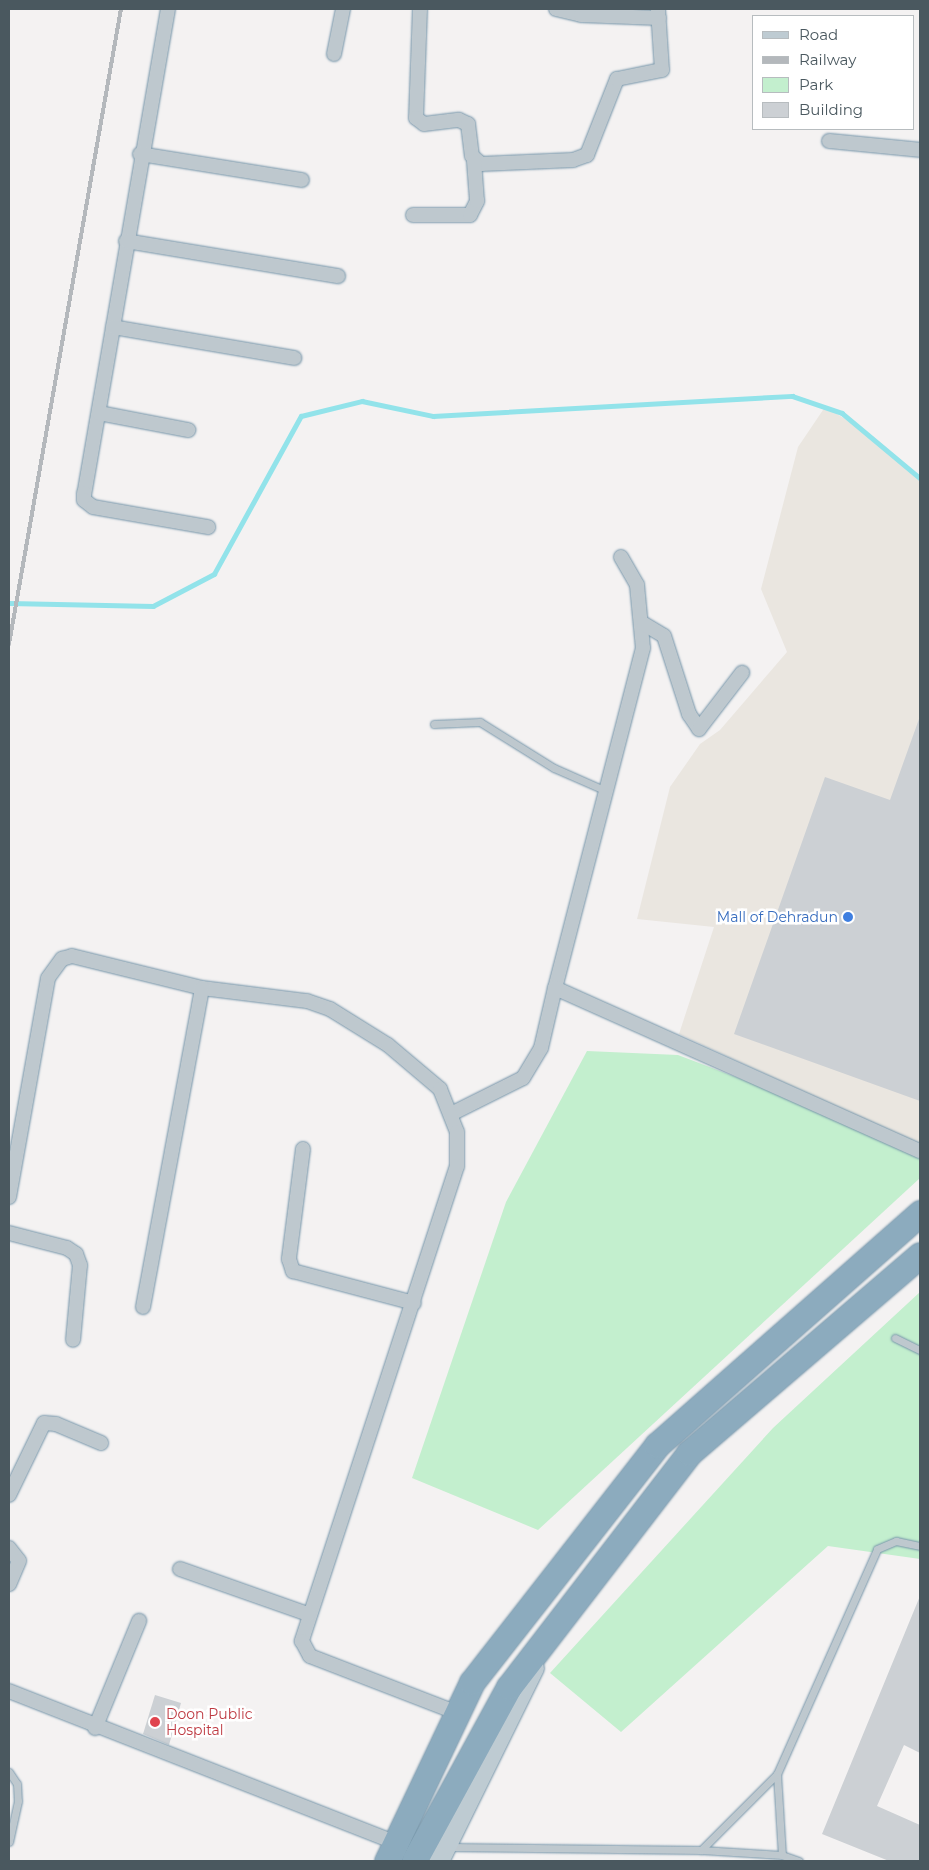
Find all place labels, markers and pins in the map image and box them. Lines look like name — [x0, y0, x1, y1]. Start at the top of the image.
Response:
place label: Mall of Dehradun — [717, 909, 838, 925]
marker: Mall of Dehradun — [842, 911, 854, 923]
place label: Doon Public Hospital — [166, 1706, 253, 1738]
marker: Doon Public Hospital — [148, 1715, 162, 1729]

